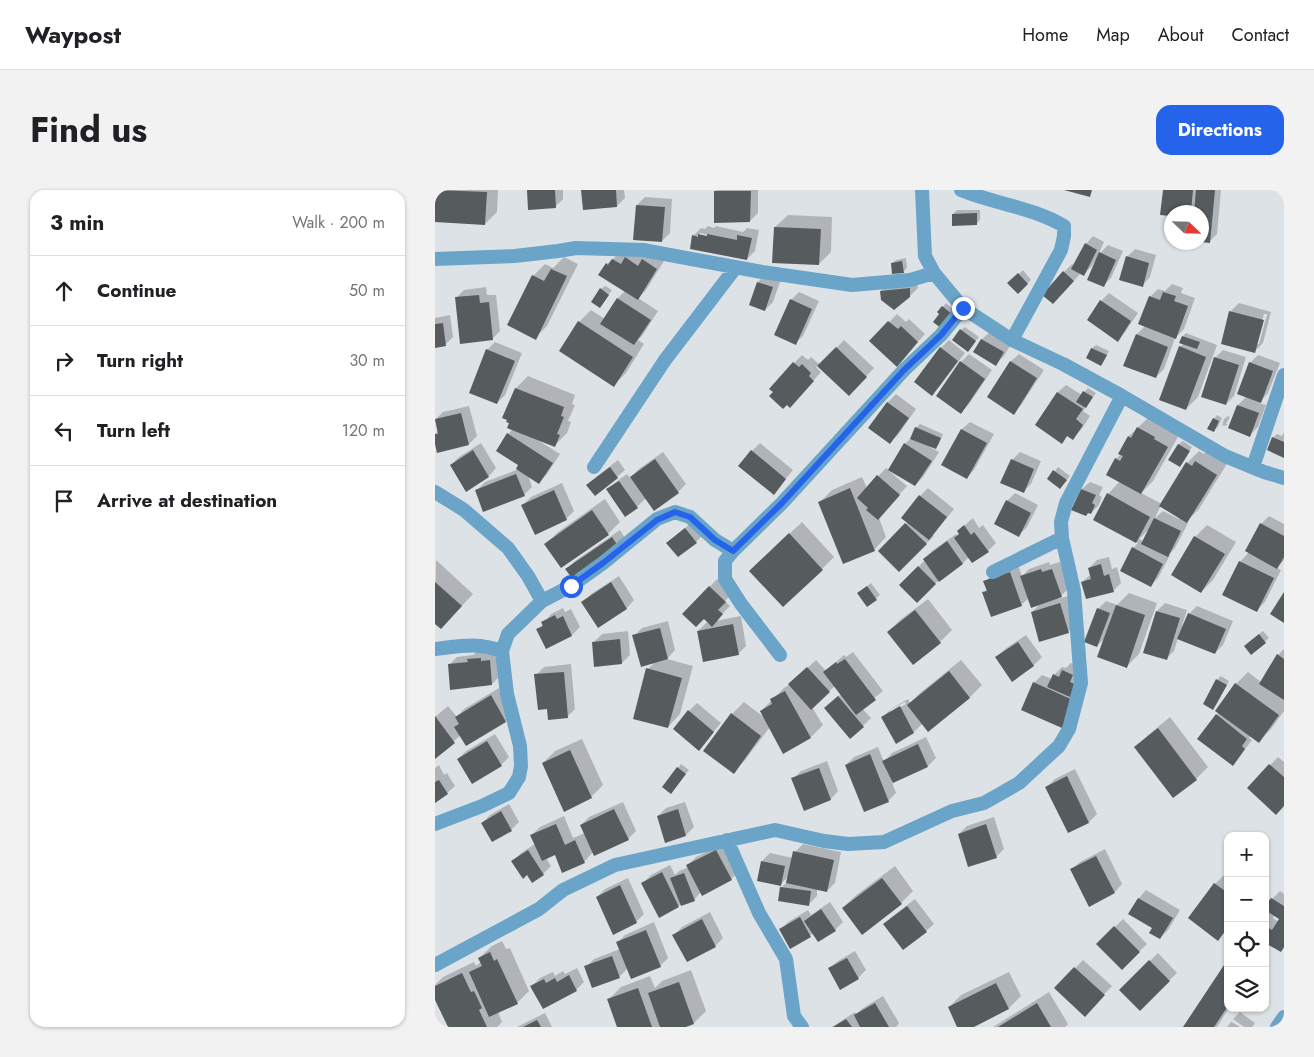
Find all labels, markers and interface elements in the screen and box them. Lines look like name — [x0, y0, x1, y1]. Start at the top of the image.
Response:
text: Waypost — [25, 17, 121, 52]
text: Home — [1022, 22, 1068, 48]
text: Map — [1096, 22, 1130, 48]
text: About — [1158, 22, 1203, 48]
text: Contact — [1231, 22, 1289, 48]
text: Find us — [30, 105, 147, 155]
button: Directions — [1156, 105, 1284, 155]
north arrow — [1164, 205, 1209, 250]
text: 3 min — [50, 208, 104, 238]
text: Walk · 200 m — [292, 211, 385, 234]
icon: ahead — [50, 277, 78, 305]
text: Continue — [97, 277, 176, 304]
text: 50 m — [349, 279, 385, 302]
route end — [952, 297, 975, 320]
icon: right — [50, 347, 78, 375]
text: Turn right — [97, 347, 183, 374]
text: 30 m — [349, 349, 385, 372]
icon: left — [50, 417, 78, 445]
text: Turn left — [97, 417, 170, 444]
text: 120 m — [342, 419, 385, 442]
icon: arrive — [50, 487, 78, 515]
text: Arrive at destination — [97, 487, 277, 514]
route start — [560, 575, 583, 598]
map controls — [1224, 832, 1269, 1012]
button: + — [1224, 832, 1269, 877]
button: − — [1224, 877, 1269, 922]
button: locate — [1224, 922, 1269, 967]
button: layers — [1224, 967, 1269, 1012]

